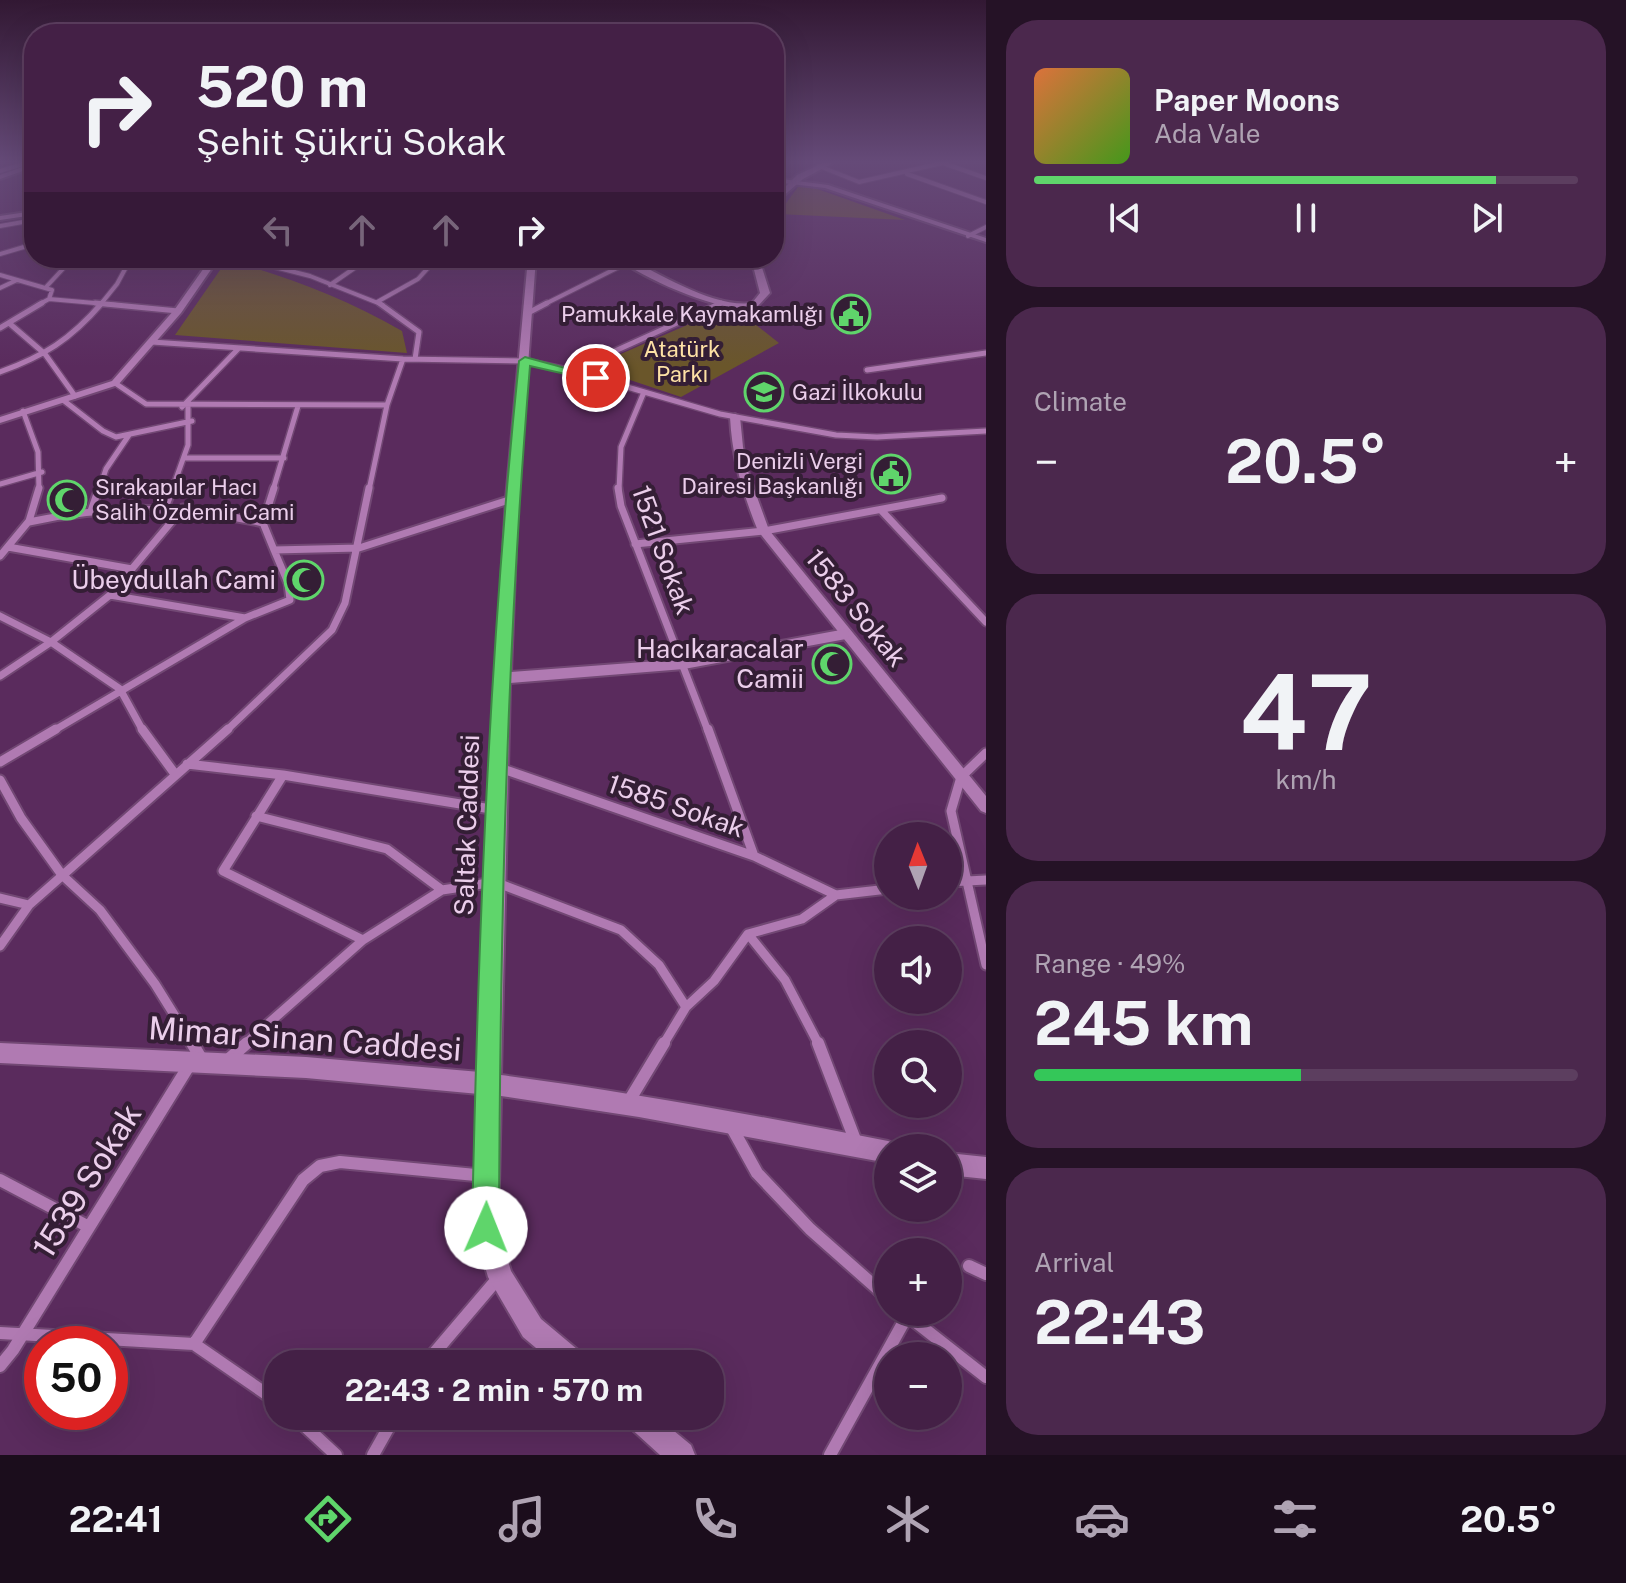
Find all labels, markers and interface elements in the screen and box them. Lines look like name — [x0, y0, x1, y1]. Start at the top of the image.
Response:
text: 520 m — [196, 54, 368, 120]
icon: right — [64, 56, 168, 160]
text: Paper Moons — [1154, 82, 1340, 118]
text: Ada Vale — [1154, 118, 1260, 149]
text: Şehit Şükrü Sokak — [196, 121, 506, 163]
icon: previous — [1103, 196, 1147, 240]
icon: pause — [1284, 196, 1328, 240]
icon: next — [1465, 196, 1509, 240]
icon: left — [256, 208, 300, 252]
icon: ahead — [340, 208, 384, 252]
icon: ahead — [424, 208, 468, 252]
icon: right — [508, 208, 552, 252]
public building icon: Pamukkale Kaymakamlığı — [830, 293, 872, 335]
place label: Pamukkale Kaymakamlığı — [561, 301, 823, 327]
park label: Atatürk Parkı — [644, 336, 720, 387]
pin — [562, 344, 630, 412]
icon: arrive — [574, 356, 618, 400]
school or university icon: Gazi İlkokulu — [743, 371, 785, 413]
place label: Gazi İlkokulu — [792, 378, 923, 405]
text: Climate — [1034, 386, 1127, 417]
text: 20.5° — [1225, 426, 1387, 497]
text: − — [1034, 436, 1058, 488]
text: + — [1554, 436, 1578, 488]
place label: Denizli Vergi Dairesi Başkanlığı — [682, 448, 863, 499]
public building icon: Denizli Vergi Dairesi Başkanlığı — [870, 453, 912, 495]
place label: Sırakapılar Hacı Salih Özdemir Cami — [95, 474, 294, 525]
mosque icon: Sırakapılar Hacı Salih Özdemir Cami — [46, 479, 88, 521]
street label: 1521 Sokak — [626, 481, 701, 619]
street label: 1583 Sokak — [800, 543, 913, 673]
mosque icon: Übeydullah Cami — [283, 559, 325, 601]
place label: Übeydullah Cami — [71, 564, 276, 595]
place label: Hacıkaracalar Camii — [636, 633, 804, 694]
mosque icon: Hacıkaracalar Camii — [811, 643, 853, 685]
text: 47 — [1239, 651, 1373, 773]
street label: Saltak Caddesi — [448, 734, 485, 916]
text: km/h — [1275, 764, 1337, 795]
street label: 1585 Sokak — [604, 768, 749, 843]
north arrow — [874, 822, 962, 910]
map controls — [874, 822, 962, 1430]
button: sound — [874, 926, 962, 1014]
text: Range · 49% — [1034, 948, 1186, 979]
text: 245 km — [1034, 988, 1253, 1059]
street label: Mimar Sinan Caddesi — [147, 1009, 463, 1068]
button: search — [874, 1030, 962, 1118]
street label: 1539 Sokak — [25, 1097, 148, 1264]
button: layers — [874, 1134, 962, 1222]
position arrow — [444, 1186, 528, 1270]
button: + — [874, 1238, 962, 1326]
text: Arrival — [1034, 1247, 1114, 1278]
text: 22:43 — [1034, 1287, 1205, 1358]
speed limit sign: 50 — [24, 1326, 128, 1430]
button: − — [874, 1342, 962, 1430]
text: 22:43 · 2 min · 570 m — [345, 1372, 643, 1408]
icon: directions — [300, 1491, 356, 1547]
icon: music — [494, 1491, 550, 1547]
icon: phone — [687, 1491, 743, 1547]
icon: climate — [880, 1491, 936, 1547]
icon: car — [1074, 1491, 1130, 1547]
icon: filters — [1267, 1491, 1323, 1547]
text: 22:41 — [69, 1498, 163, 1540]
text: 20.5° — [1460, 1498, 1557, 1540]

